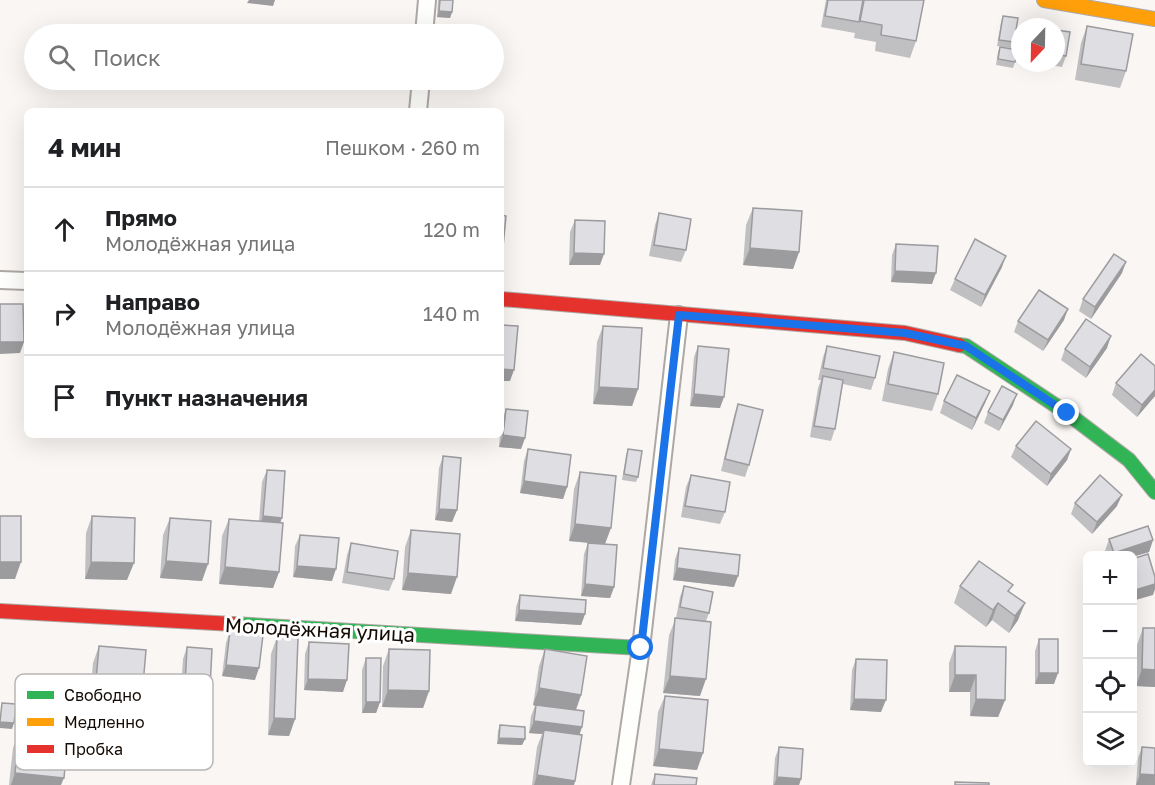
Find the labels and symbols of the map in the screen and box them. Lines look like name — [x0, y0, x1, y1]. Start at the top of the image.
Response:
north arrow — [1011, 18, 1065, 72]
route end — [1053, 399, 1079, 425]
street label: Молодёжная улица — [224, 612, 416, 646]
route start — [627, 634, 653, 660]
legend — [15, 674, 213, 770]
text: Свободно — [64, 685, 142, 705]
text: Медленно — [64, 712, 145, 732]
text: Пробка — [64, 739, 123, 759]

